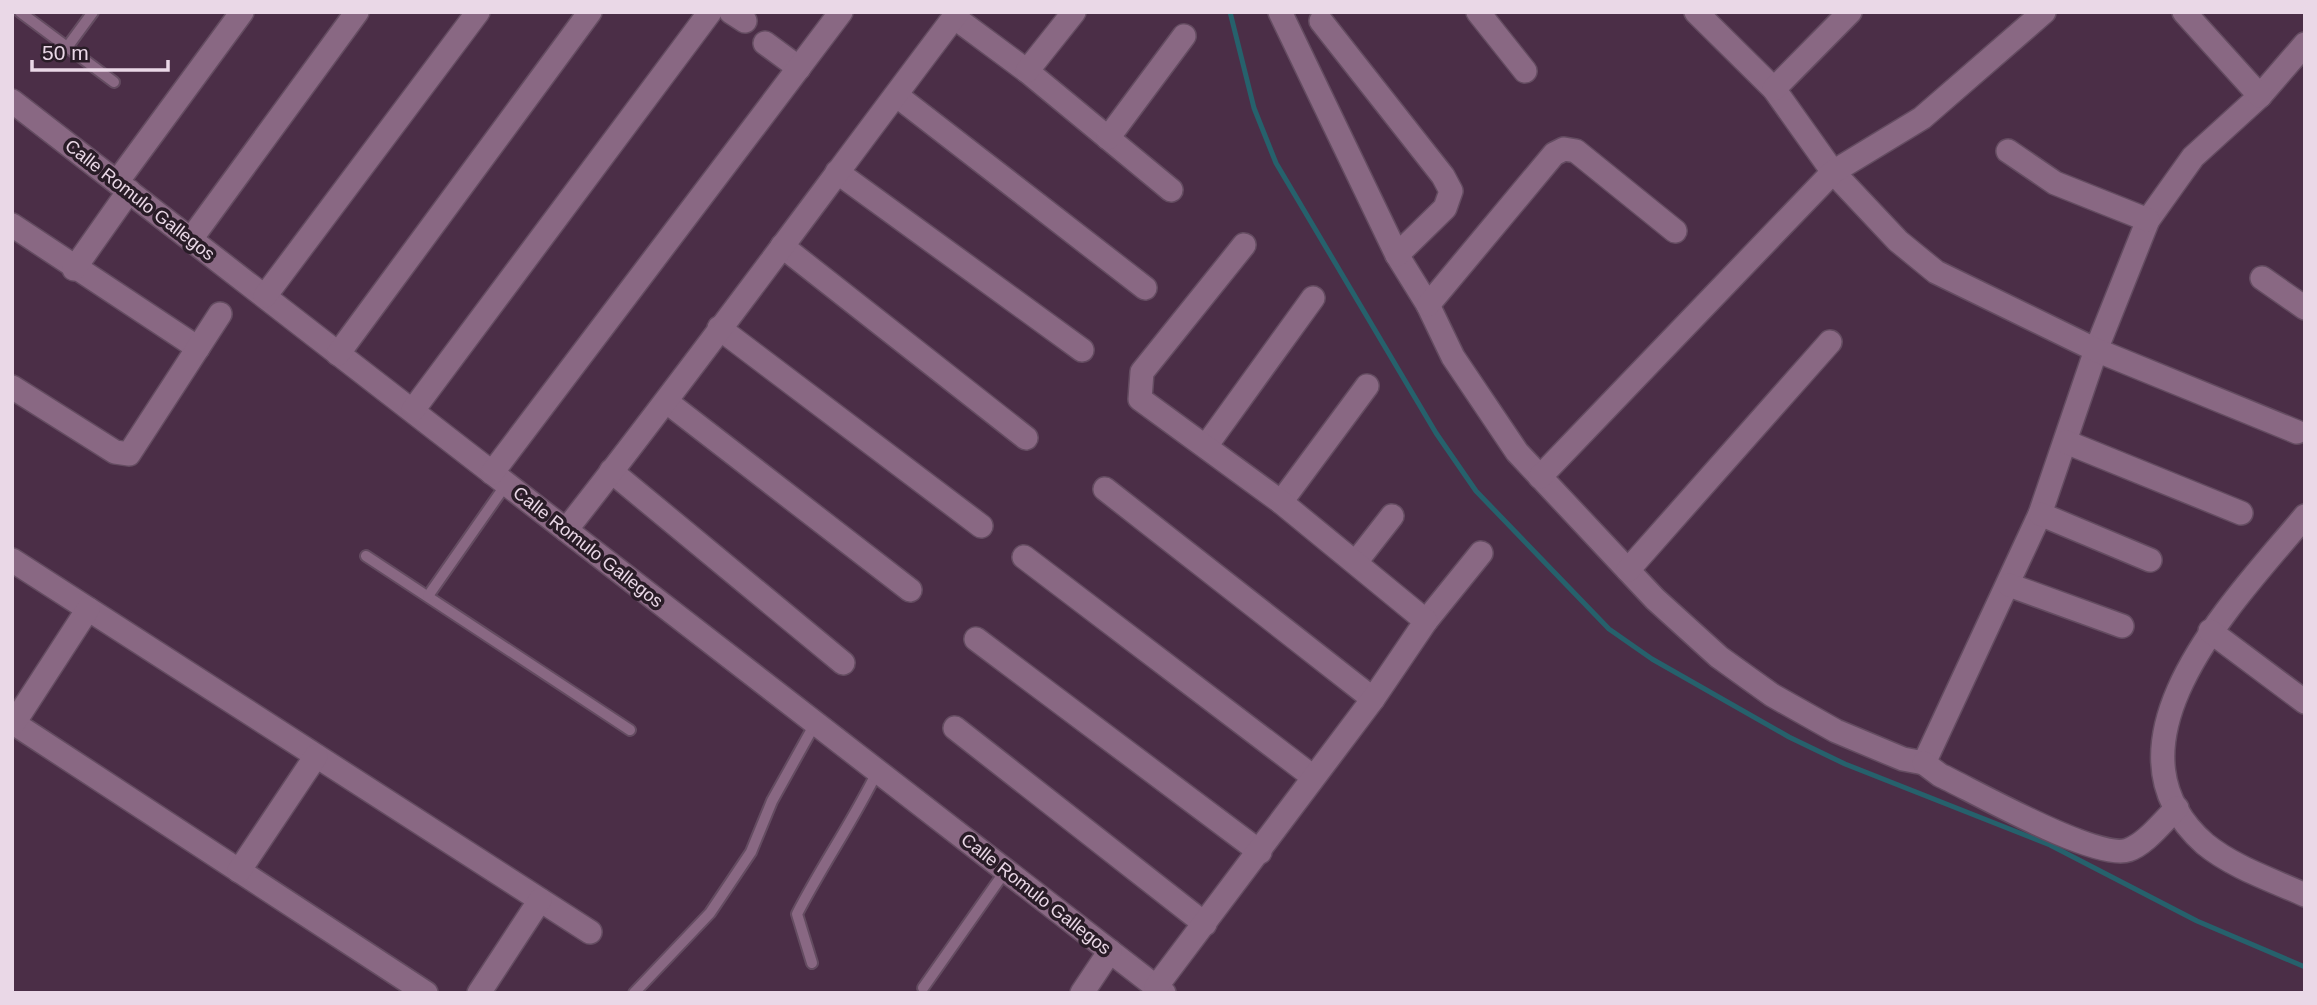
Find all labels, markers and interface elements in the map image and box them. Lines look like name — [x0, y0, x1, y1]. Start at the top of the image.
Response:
scale bar — [32, 28, 168, 72]
text: 50 m — [42, 41, 89, 64]
street label: Calle Romulo Gallegos — [61, 135, 219, 265]
street label: Calle Romulo Gallegos — [509, 482, 667, 612]
street label: Calle Romulo Gallegos — [957, 829, 1115, 959]

